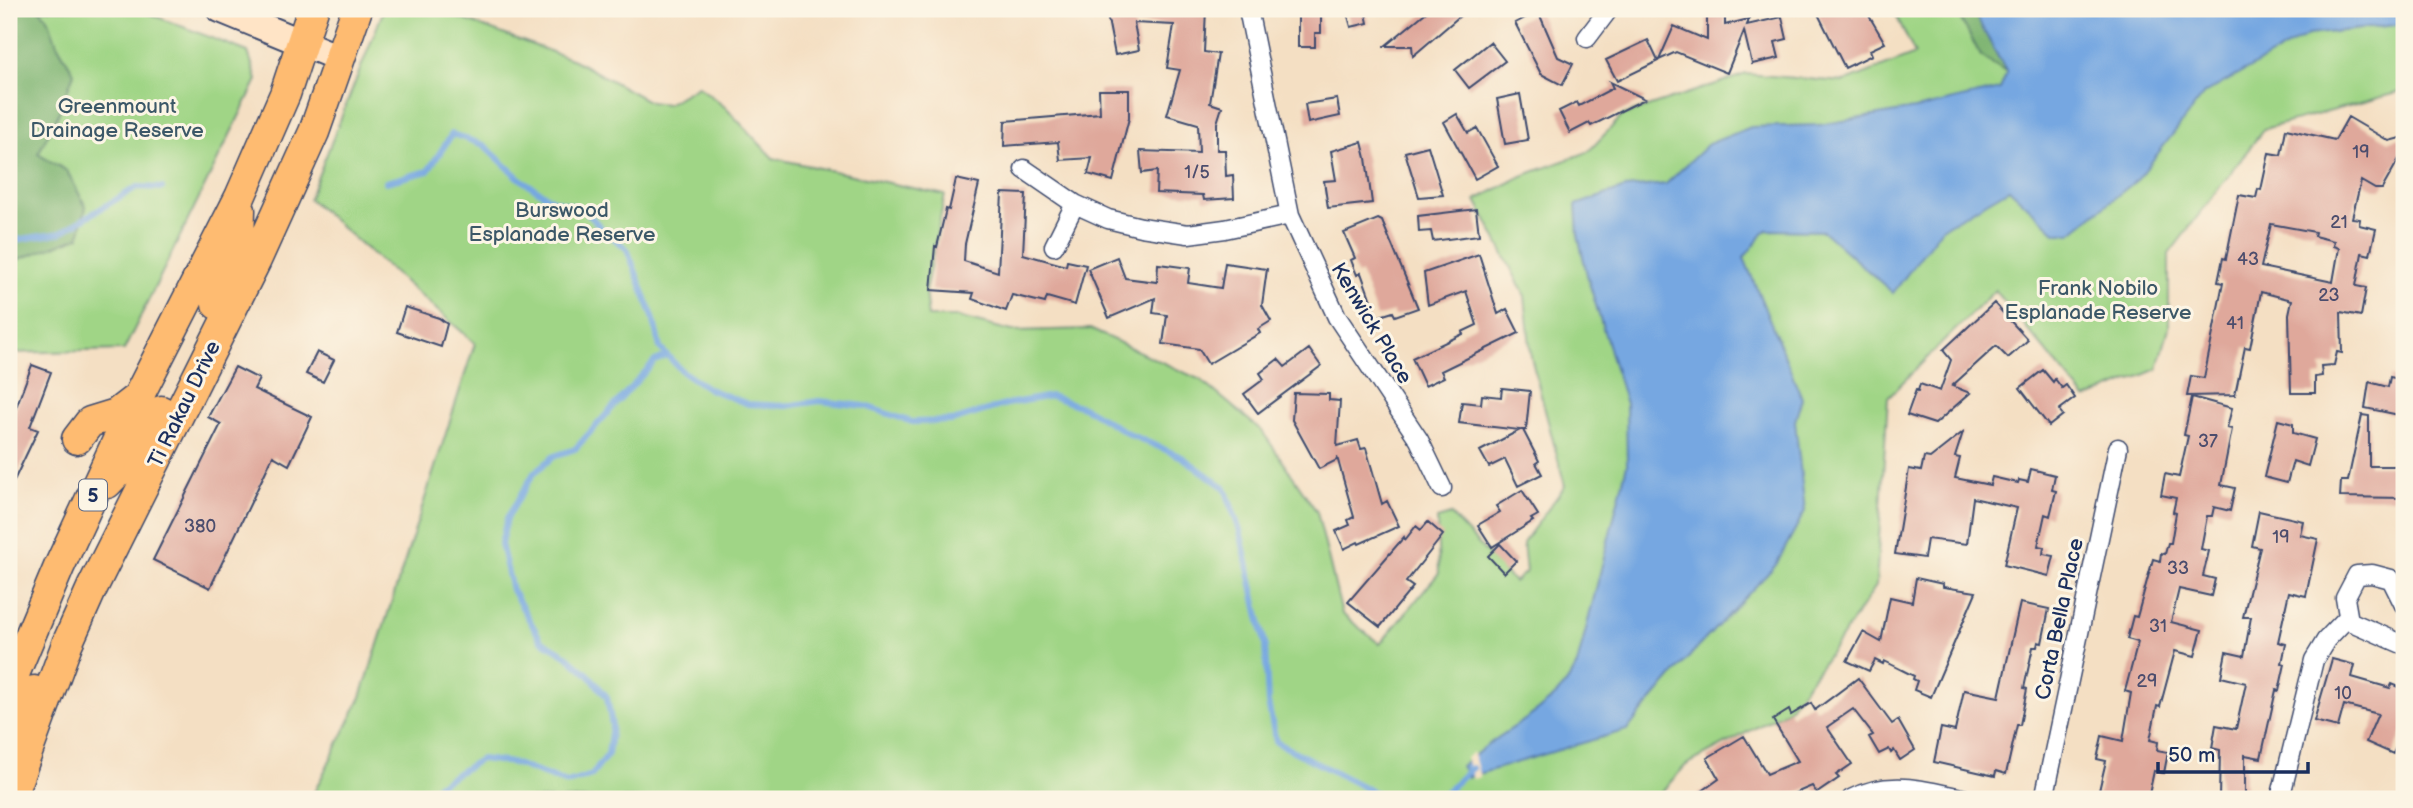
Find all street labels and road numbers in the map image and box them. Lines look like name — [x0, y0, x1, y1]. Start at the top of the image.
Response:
street label: Kenwick Place — [1326, 258, 1418, 388]
street label: Ti Rakau Drive — [143, 337, 226, 472]
road number: 5 — [79, 480, 107, 510]
street label: Corta Bella Place — [2030, 536, 2089, 702]

